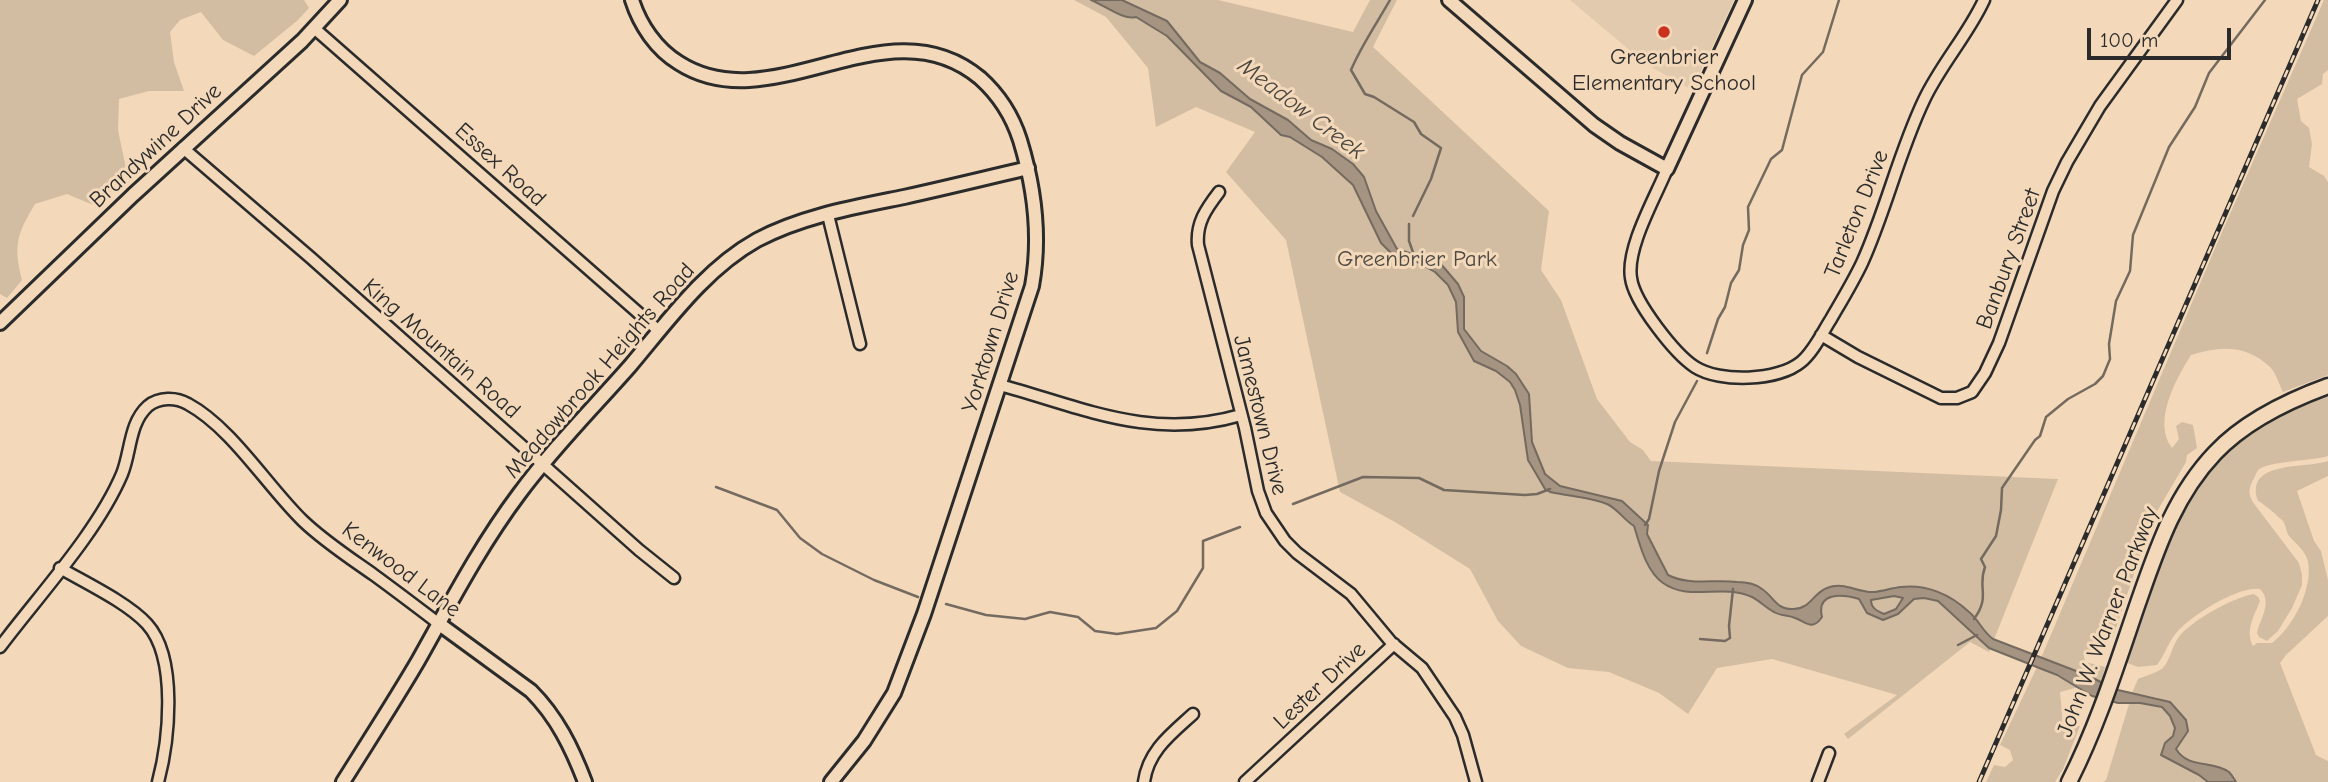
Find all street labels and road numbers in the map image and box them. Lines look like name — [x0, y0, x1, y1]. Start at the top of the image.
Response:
street label: Brandywine Drive — [84, 78, 228, 214]
street label: Essex Road — [449, 117, 551, 213]
street label: Tarleton Drive — [1819, 146, 1895, 282]
street label: Banbury Street — [1971, 185, 2047, 333]
street label: Meadowbrook Heights Road — [499, 258, 701, 484]
street label: Yorktown Drive — [956, 268, 1026, 416]
street label: King Mountain Road — [357, 273, 525, 425]
street label: Jamestown Drive — [1227, 332, 1293, 498]
street label: John W. Warner Parkway — [2051, 503, 2165, 741]
street label: Kenwood Lane — [336, 516, 466, 624]
street label: Lester Drive — [1268, 636, 1372, 736]

